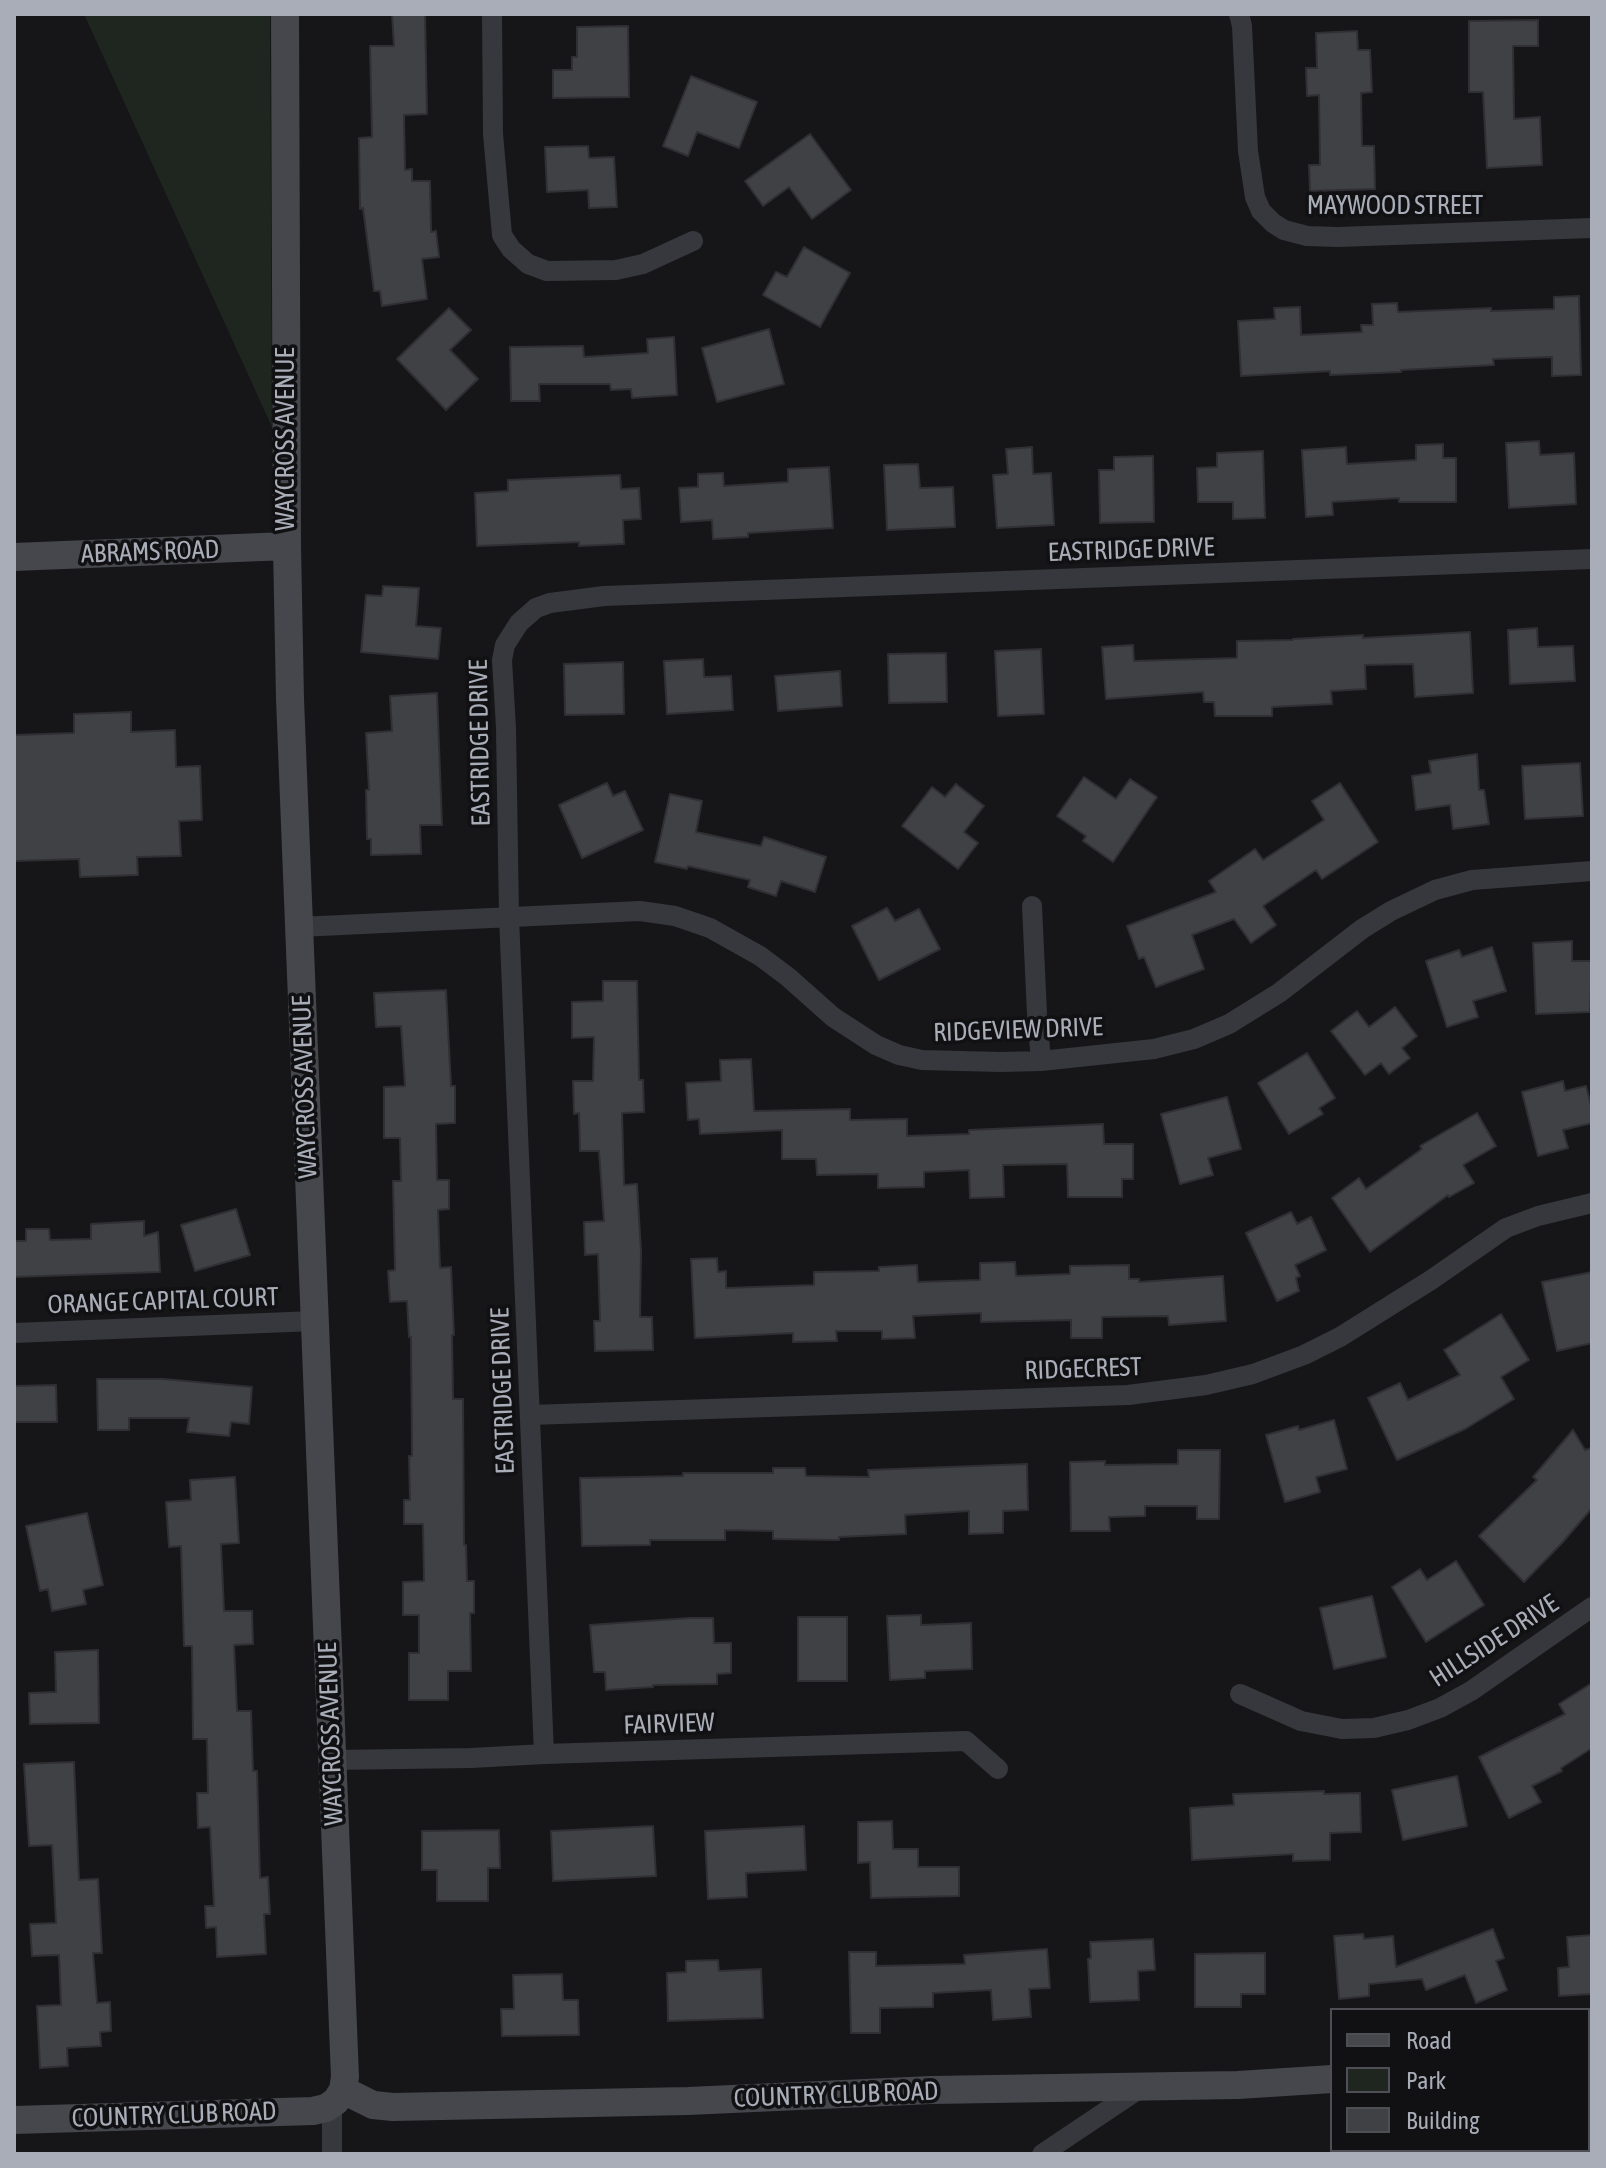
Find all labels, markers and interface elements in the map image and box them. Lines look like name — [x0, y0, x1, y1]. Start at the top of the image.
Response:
street label: MAYWOOD STREET — [1307, 190, 1483, 222]
street label: WAYCROSS AVENUE — [270, 347, 302, 531]
street label: EASTRIDGE DRIVE — [1047, 531, 1215, 569]
street label: ABRAMS ROAD — [81, 534, 219, 570]
street label: EASTRIDGE DRIVE — [463, 659, 497, 827]
street label: WAYCROSS AVENUE — [286, 995, 324, 1179]
street label: RIDGEVIEW DRIVE — [933, 1011, 1103, 1049]
street label: ORANGE CAPITAL COURT — [47, 1281, 279, 1321]
street label: EASTRIDGE DRIVE — [484, 1307, 522, 1475]
street label: RIDGECREST — [1024, 1351, 1142, 1387]
street label: HILLSIDE DRIVE — [1424, 1588, 1564, 1694]
street label: WAYCROSS AVENUE — [312, 1642, 350, 1826]
street label: FAIRVIEW — [623, 1707, 715, 1741]
legend — [1330, 2008, 1590, 2152]
text: Road — [1406, 2027, 1452, 2054]
text: Park — [1406, 2067, 1446, 2094]
street label: COUNTRY CLUB ROAD — [733, 2076, 939, 2114]
street label: COUNTRY CLUB ROAD — [71, 2096, 277, 2134]
text: Building — [1406, 2107, 1479, 2134]

